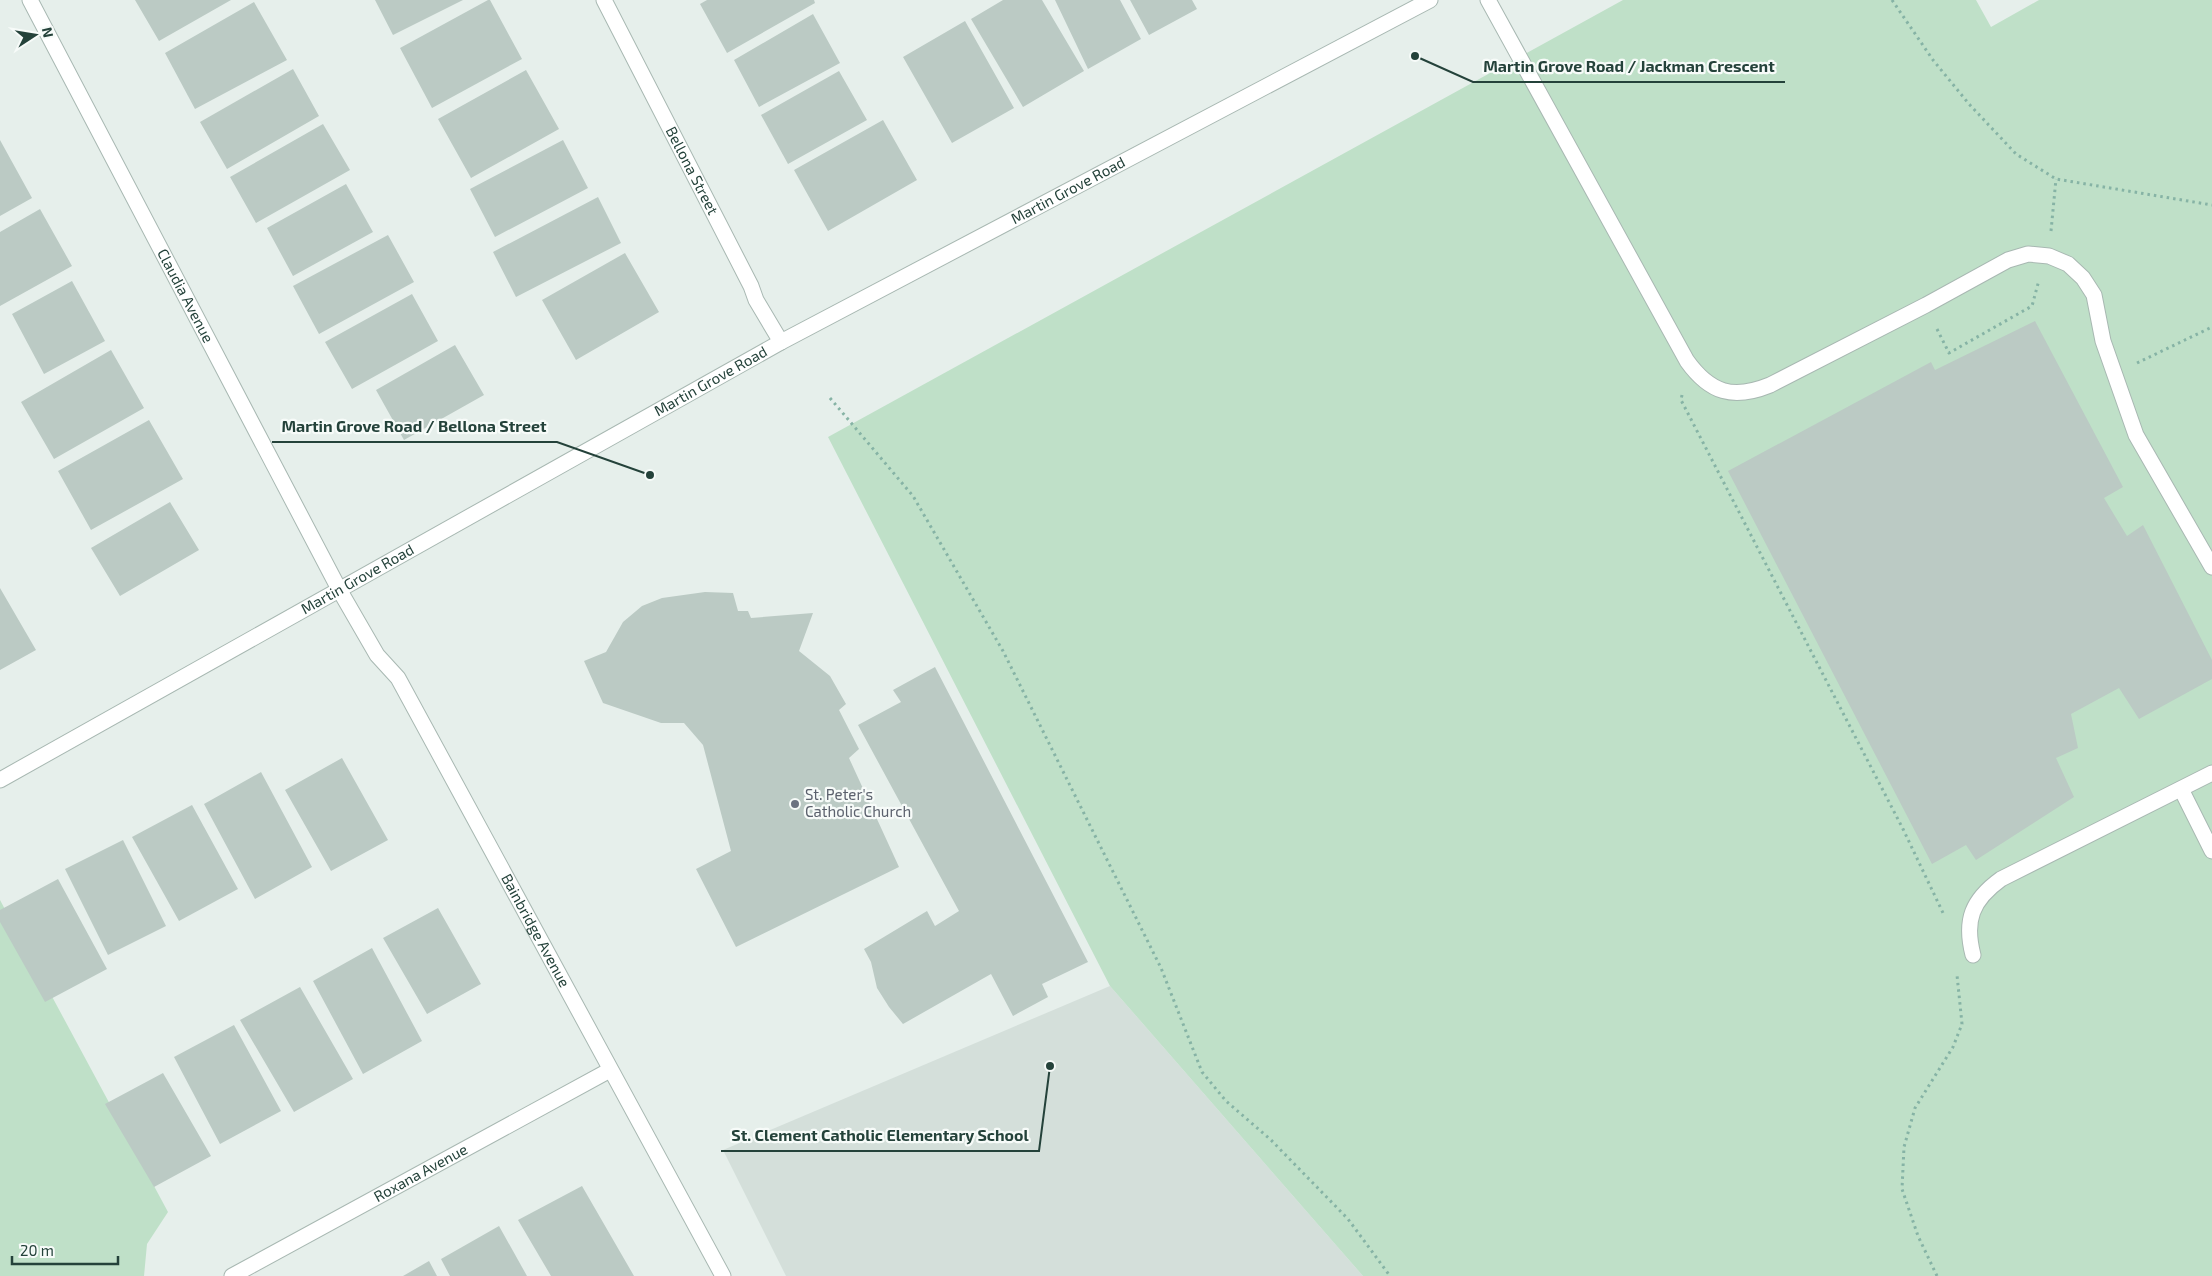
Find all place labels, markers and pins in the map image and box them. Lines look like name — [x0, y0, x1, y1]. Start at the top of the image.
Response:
callout: Martin Grove Road / Jackman Crescent — [1473, 51, 1785, 82]
callout: Martin Grove Road / Bellona Street — [272, 411, 557, 442]
place label: St. Peter's Catholic Church — [805, 785, 911, 820]
marker: St. Peter's Catholic Church — [789, 798, 801, 810]
callout: St. Clement Catholic Elementary School — [721, 1120, 1039, 1151]

